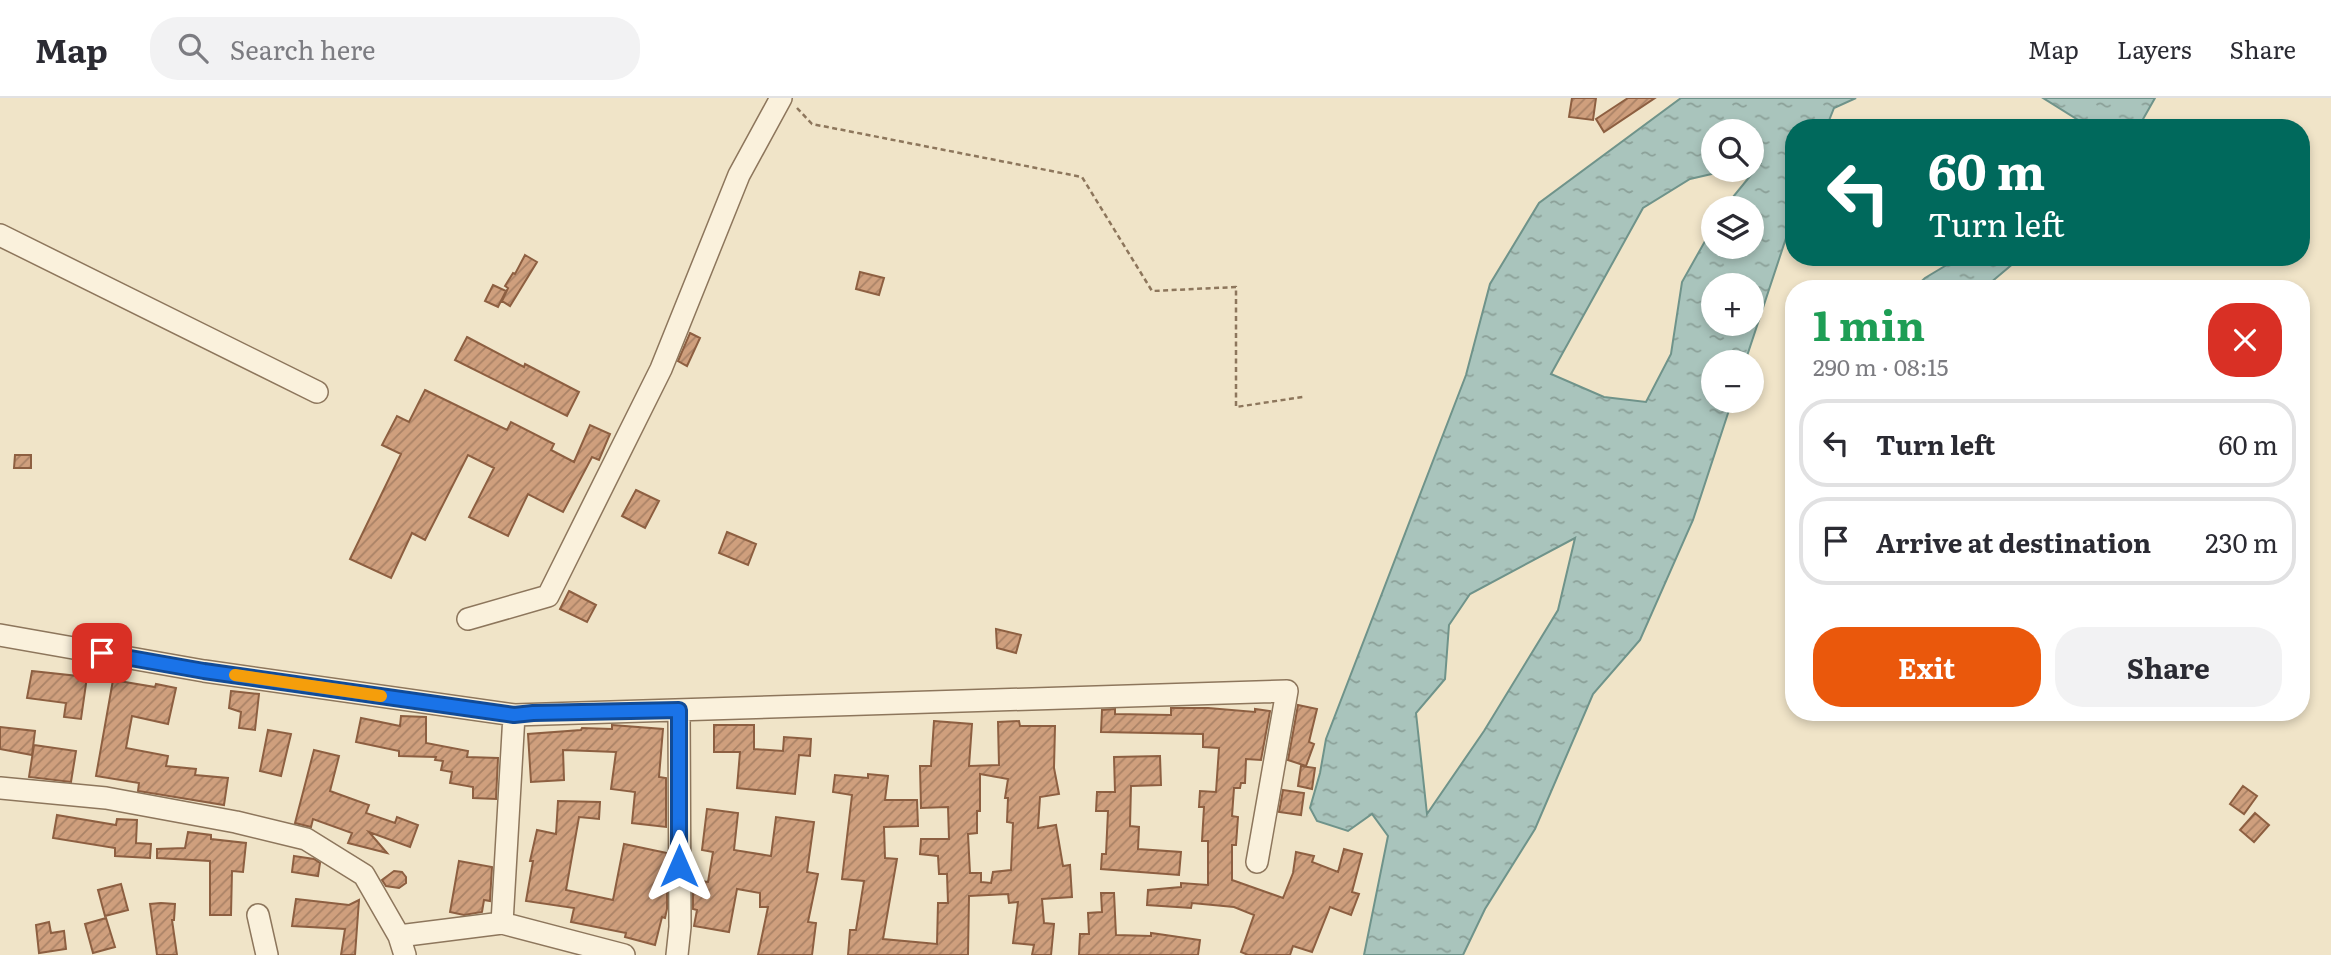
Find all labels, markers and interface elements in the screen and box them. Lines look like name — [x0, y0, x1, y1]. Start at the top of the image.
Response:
search box — [150, 17, 640, 80]
text: Map — [35, 24, 108, 73]
icon: search — [174, 29, 212, 67]
text: Search here — [230, 29, 376, 68]
text: Map — [2028, 31, 2079, 66]
text: Layers — [2117, 31, 2191, 66]
text: Share — [2229, 31, 2296, 66]
map controls — [1701, 119, 1764, 413]
button: search — [1701, 119, 1764, 182]
text: 60 m — [1928, 132, 2045, 205]
icon: left — [1813, 147, 1904, 238]
button: layers — [1701, 196, 1764, 259]
text: Turn left — [1928, 199, 2065, 247]
button: + — [1701, 273, 1764, 336]
text: 1 min — [1813, 292, 1925, 354]
button: close — [2208, 303, 2282, 377]
text: 290 m · 08:15 — [1813, 349, 1948, 383]
button: − — [1701, 350, 1764, 413]
icon: left — [1817, 424, 1855, 462]
text: Turn left — [1876, 424, 1995, 463]
text: 60 m — [2219, 424, 2278, 463]
icon: arrive — [1817, 522, 1855, 560]
text: Arrive at destination — [1876, 522, 2151, 561]
text: 230 m — [2205, 522, 2278, 561]
pin — [72, 623, 132, 683]
button: Exit — [1813, 627, 2041, 707]
button: Share — [2055, 627, 2282, 707]
icon: arrive — [83, 634, 121, 672]
position arrow — [642, 829, 716, 903]

